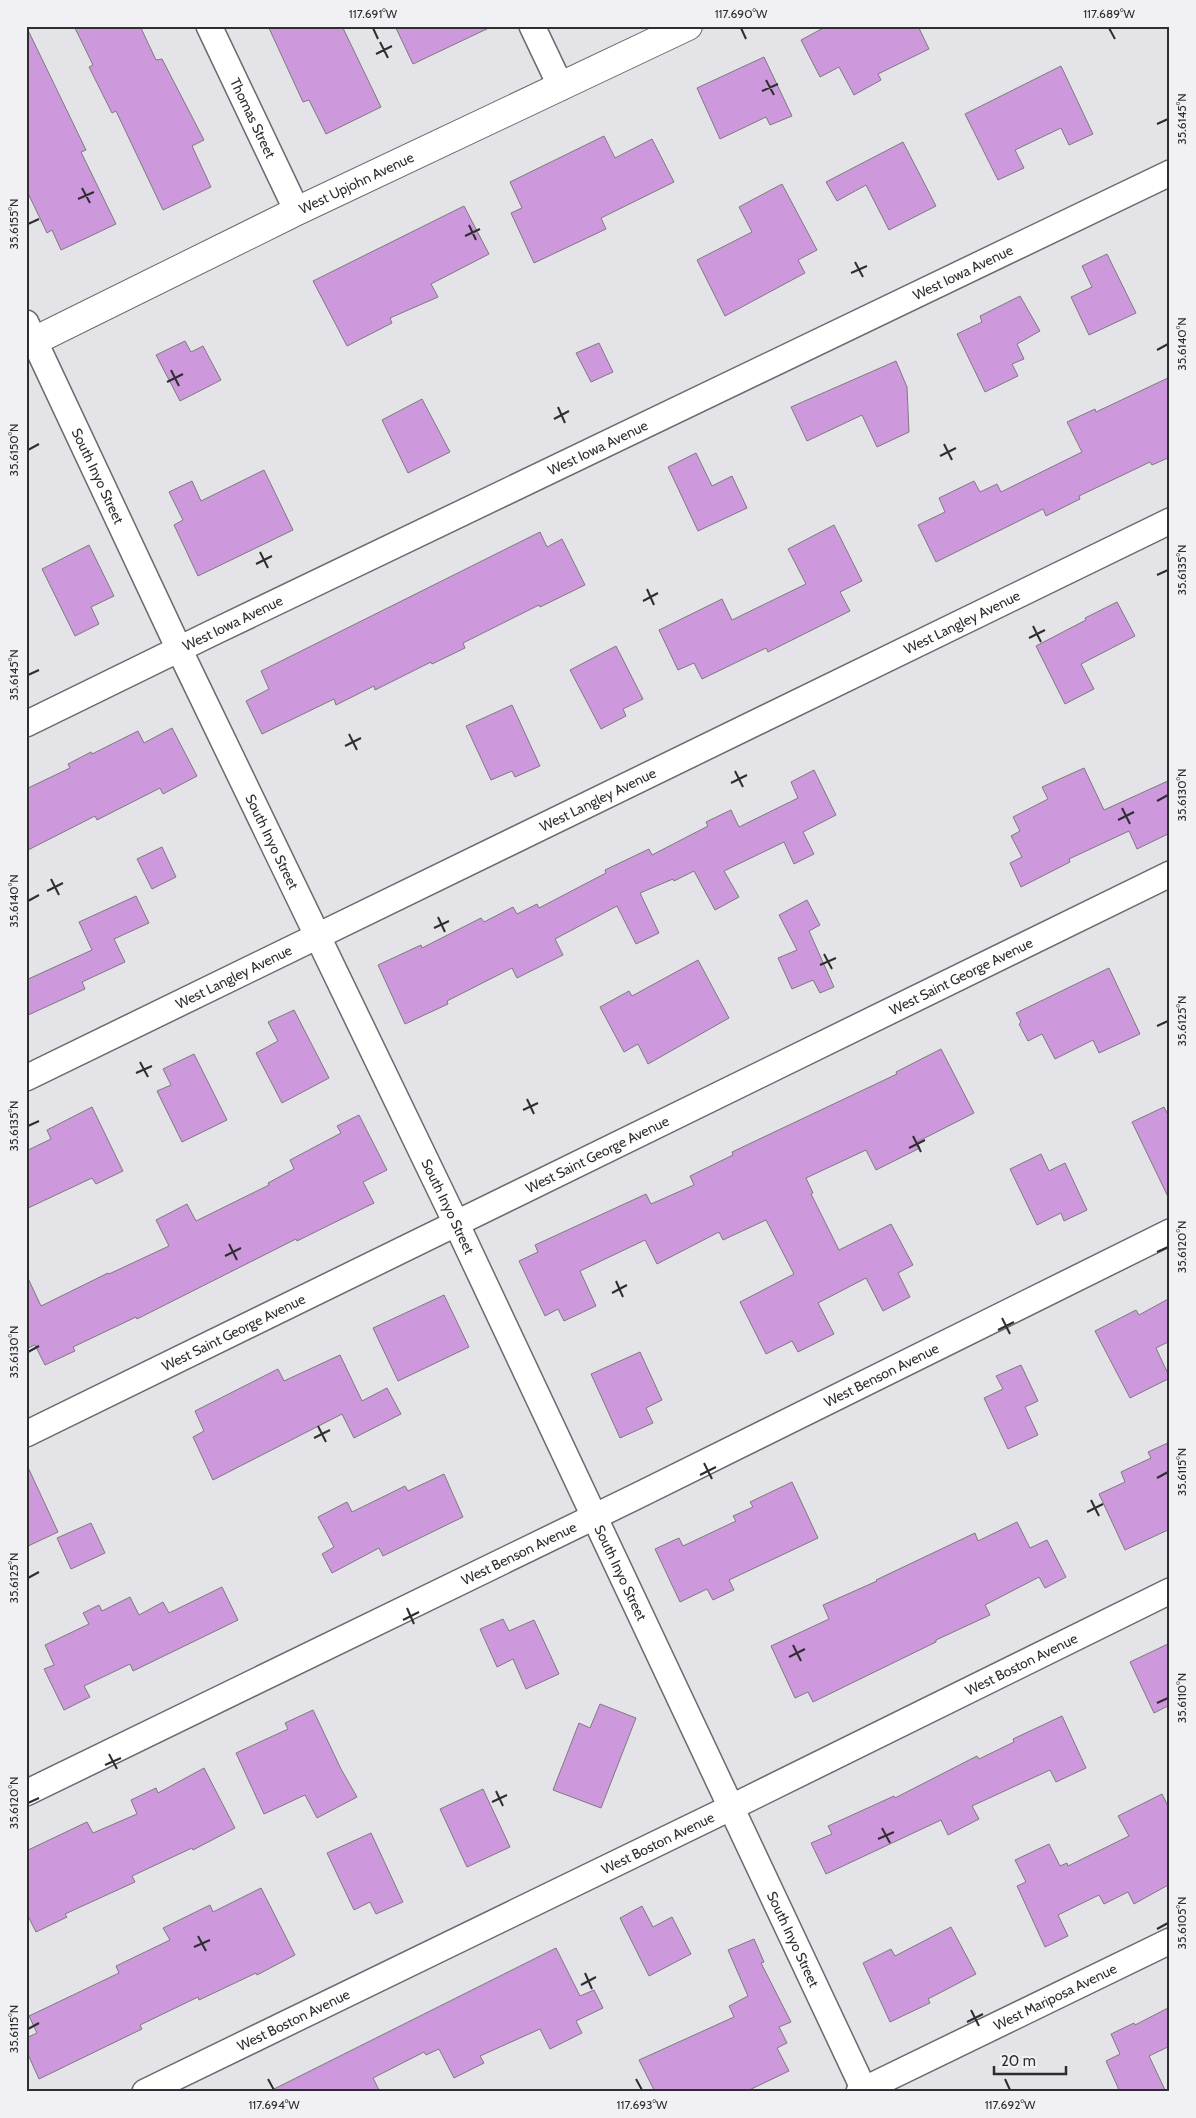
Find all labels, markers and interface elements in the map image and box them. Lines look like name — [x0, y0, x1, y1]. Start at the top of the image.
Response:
text: 117.691°W — [349, 6, 398, 21]
text: 117.690°W — [715, 6, 768, 21]
text: 117.689°W — [1083, 6, 1135, 21]
street label: Thomas Street — [226, 75, 280, 161]
text: 35.6145°N — [1174, 93, 1189, 145]
street label: West Upjohn Avenue — [296, 148, 417, 218]
text: 35.6155°N — [6, 198, 21, 250]
street label: West Iowa Avenue — [910, 241, 1016, 304]
text: 35.6140°N — [1174, 317, 1189, 371]
street label: West Iowa Avenue — [545, 416, 651, 479]
text: 35.6150°N — [6, 424, 21, 476]
street label: South Inyo Street — [68, 425, 128, 527]
text: 35.6135°N — [1174, 544, 1189, 596]
street label: West Langley Avenue — [901, 586, 1023, 658]
street label: West Iowa Avenue — [180, 591, 286, 655]
text: 35.6145°N — [6, 649, 21, 701]
street label: West Langley Avenue — [537, 764, 659, 835]
text: 35.6130°N — [1174, 769, 1189, 821]
street label: South Inyo Street — [241, 791, 303, 892]
text: 35.6140°N — [6, 874, 21, 928]
street label: West Saint George Avenue — [886, 934, 1036, 1019]
street label: West Langley Avenue — [173, 941, 295, 1013]
text: 35.6125°N — [1174, 996, 1189, 1046]
text: 35.6135°N — [6, 1100, 21, 1152]
street label: West Saint George Avenue — [523, 1112, 672, 1197]
street label: South Inyo Street — [417, 1156, 479, 1257]
text: 35.6120°N — [1174, 1221, 1189, 1273]
street label: West Saint George Avenue — [159, 1290, 308, 1375]
text: 35.6130°N — [6, 1326, 21, 1378]
street label: West Benson Avenue — [821, 1339, 942, 1411]
text: 35.6115°N — [1174, 1448, 1189, 1496]
street label: West Benson Avenue — [458, 1518, 579, 1589]
street label: South Inyo Street — [590, 1522, 651, 1624]
text: 35.6125°N — [6, 1553, 21, 1603]
street label: West Boston Avenue — [962, 1629, 1080, 1700]
text: 35.6110°N — [1174, 1673, 1189, 1723]
text: 35.6120°N — [6, 1777, 21, 1829]
street label: West Boston Avenue — [598, 1808, 717, 1878]
street label: South Inyo Street — [763, 1888, 823, 1990]
text: 35.6105°N — [1174, 1897, 1189, 1949]
street label: West Mariposa Avenue — [991, 1959, 1120, 2034]
street label: West Boston Avenue — [234, 1985, 353, 2055]
text: 35.6115°N — [6, 2005, 21, 2053]
scale bar — [994, 2043, 1066, 2075]
text: 20 m — [1001, 2052, 1036, 2070]
text: 117.694°W — [248, 2097, 300, 2112]
text: 117.693°W — [617, 2097, 668, 2112]
text: 117.692°W — [985, 2097, 1036, 2112]

